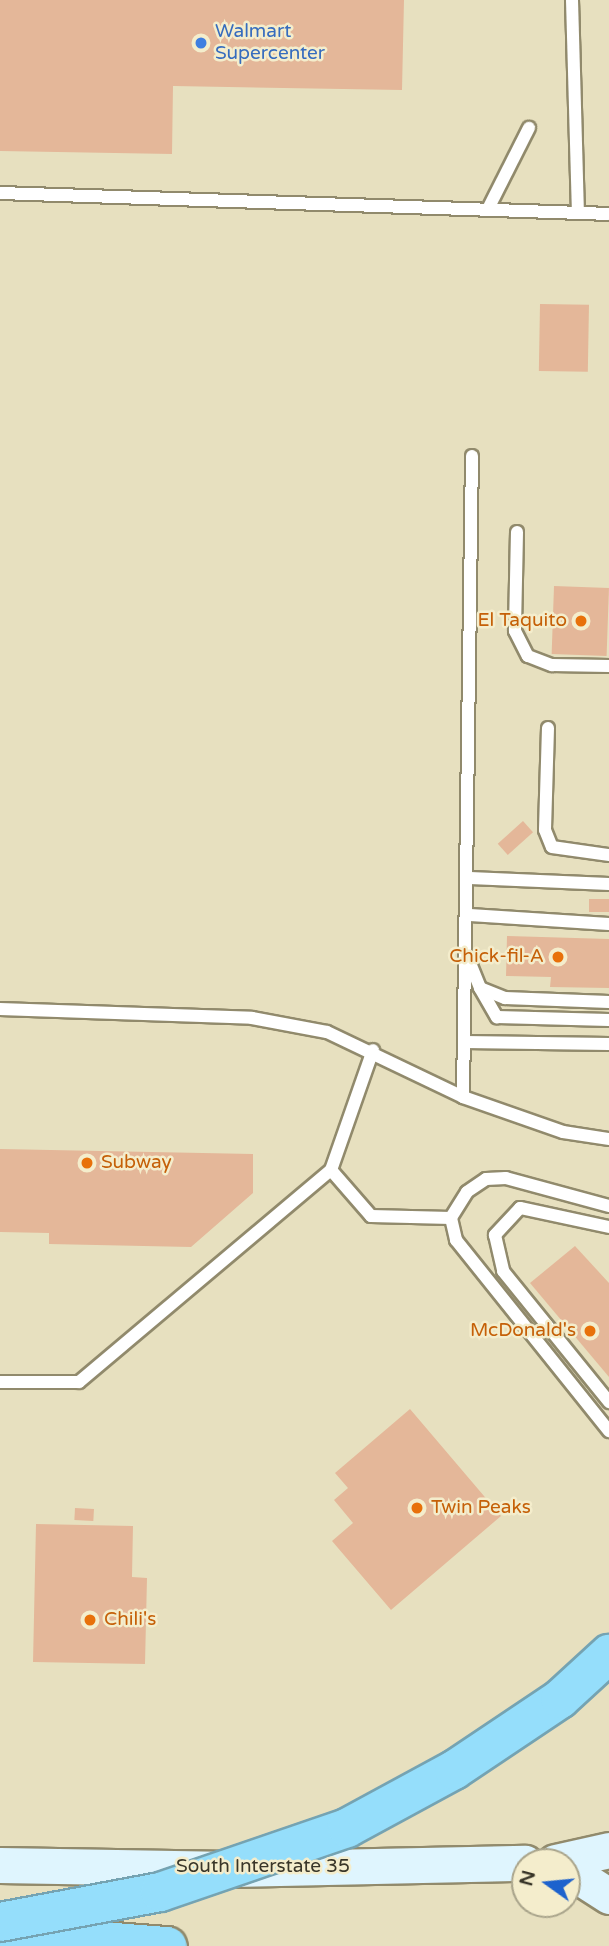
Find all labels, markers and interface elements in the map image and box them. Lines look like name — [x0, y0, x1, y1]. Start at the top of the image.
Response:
place label: Walmart Supercenter — [215, 21, 325, 65]
marker: Walmart Supercenter — [193, 35, 209, 51]
place label: El Taquito — [478, 610, 567, 632]
marker: El Taquito — [573, 613, 589, 629]
place label: Chick-fil-A — [449, 946, 544, 968]
marker: Chick-fil-A — [550, 949, 566, 965]
place label: Subway — [101, 1152, 172, 1174]
marker: Subway — [79, 1155, 95, 1171]
place label: McDonald's — [470, 1320, 576, 1342]
marker: McDonald's — [582, 1323, 598, 1339]
place label: Twin Peaks — [431, 1497, 531, 1519]
marker: Twin Peaks — [409, 1500, 425, 1516]
place label: Chili's — [104, 1609, 156, 1631]
marker: Chili's — [82, 1612, 98, 1628]
north arrow — [511, 1848, 581, 1918]
street label: South Interstate 35 — [176, 1856, 350, 1878]
text: N — [515, 1868, 540, 1888]

